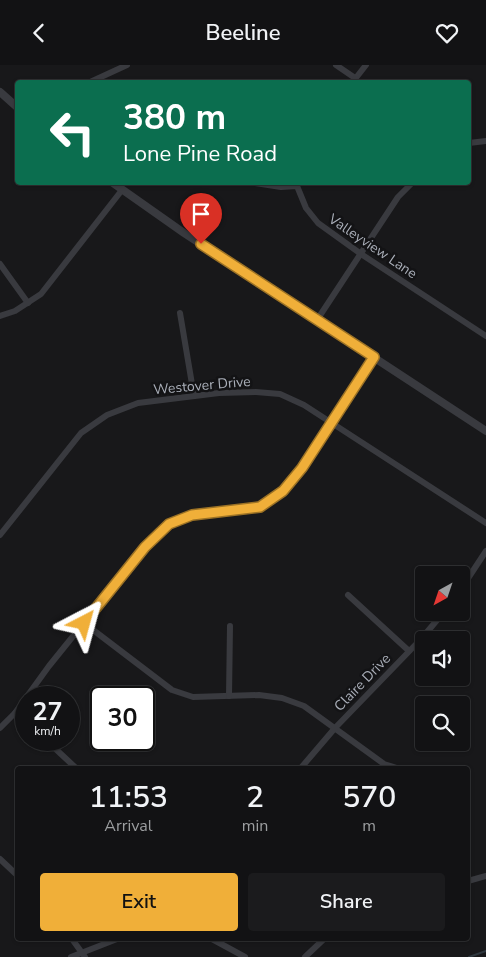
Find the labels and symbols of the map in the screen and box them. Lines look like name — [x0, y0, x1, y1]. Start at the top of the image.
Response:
pin — [180, 193, 222, 244]
street label: Valleyview Lane — [324, 209, 421, 283]
street label: Westover Drive — [153, 372, 251, 399]
north arrow — [415, 566, 470, 621]
position arrow — [57, 596, 109, 648]
street label: Claire Drive — [330, 649, 395, 715]
speed limit sign: 30 — [90, 686, 155, 751]

